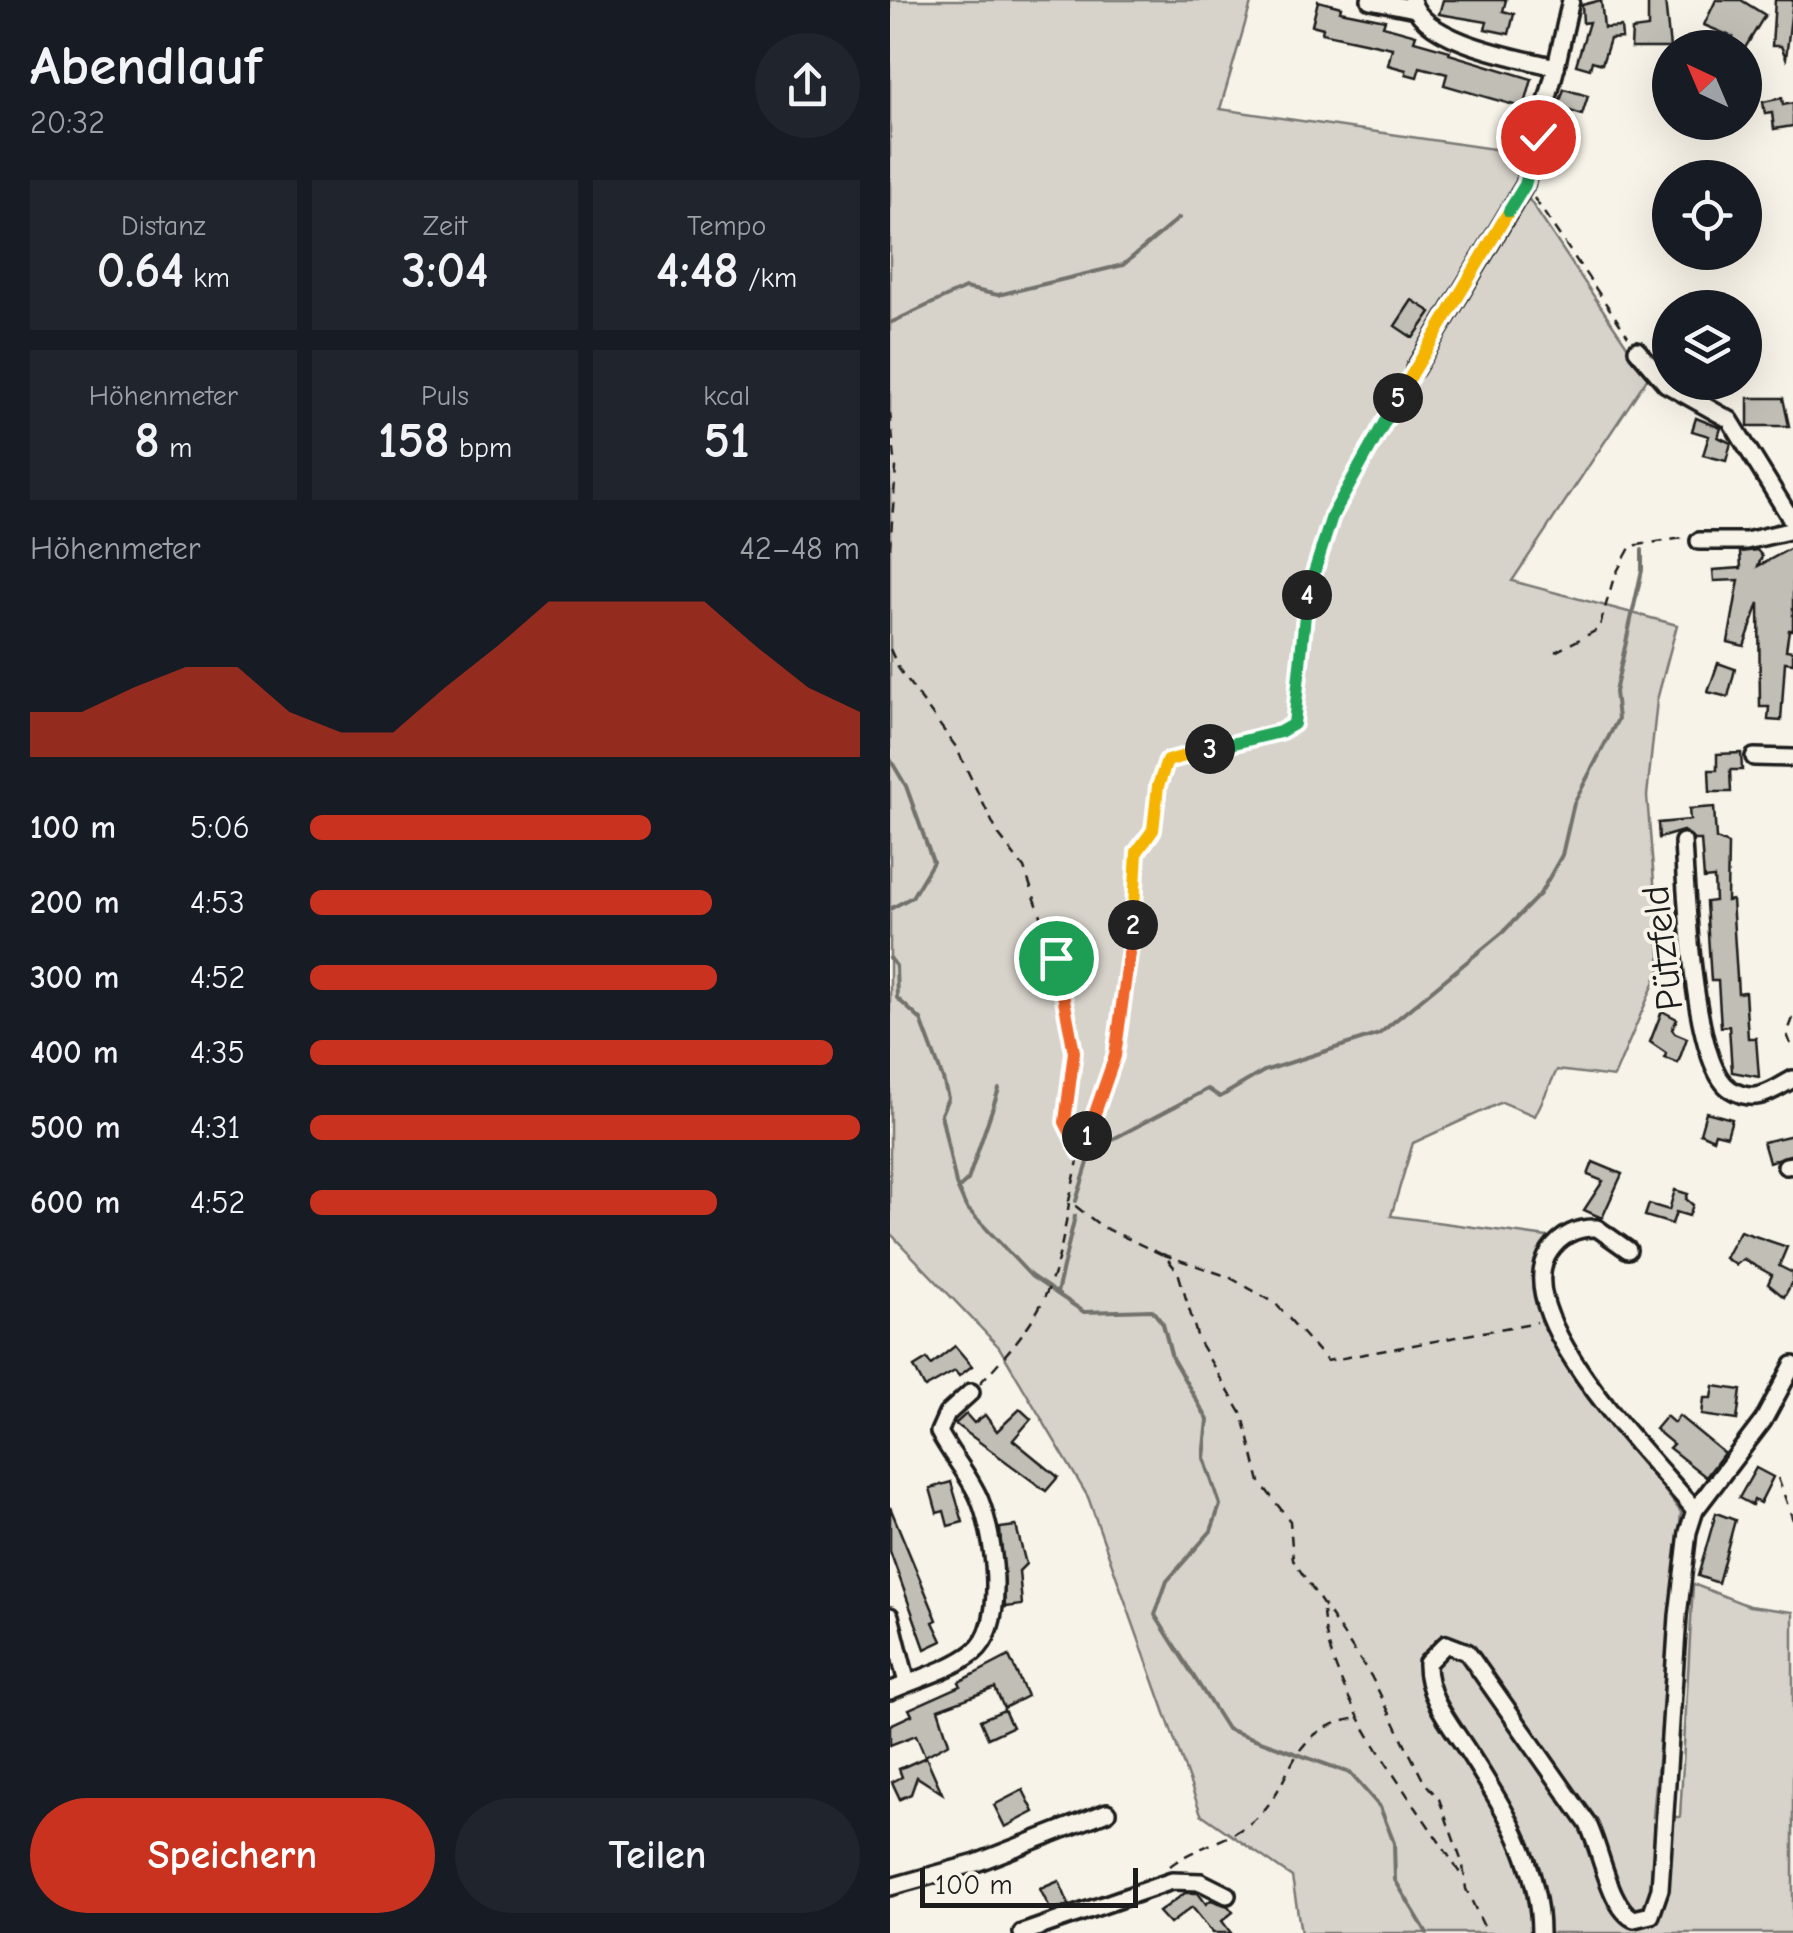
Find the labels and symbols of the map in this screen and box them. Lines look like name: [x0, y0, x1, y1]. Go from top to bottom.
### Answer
north arrow: [1652, 30, 1762, 140]
pin: [1496, 95, 1581, 180]
pin: 5: [1373, 373, 1423, 423]
pin: 4: [1282, 570, 1332, 620]
pin: 3: [1185, 724, 1235, 774]
street label: Pützfeld: [1634, 883, 1692, 1013]
pin: 2: [1108, 900, 1158, 950]
pin: [1014, 916, 1099, 1001]
pin: 1: [1062, 1111, 1112, 1161]
scale bar: [920, 1863, 1138, 1908]

